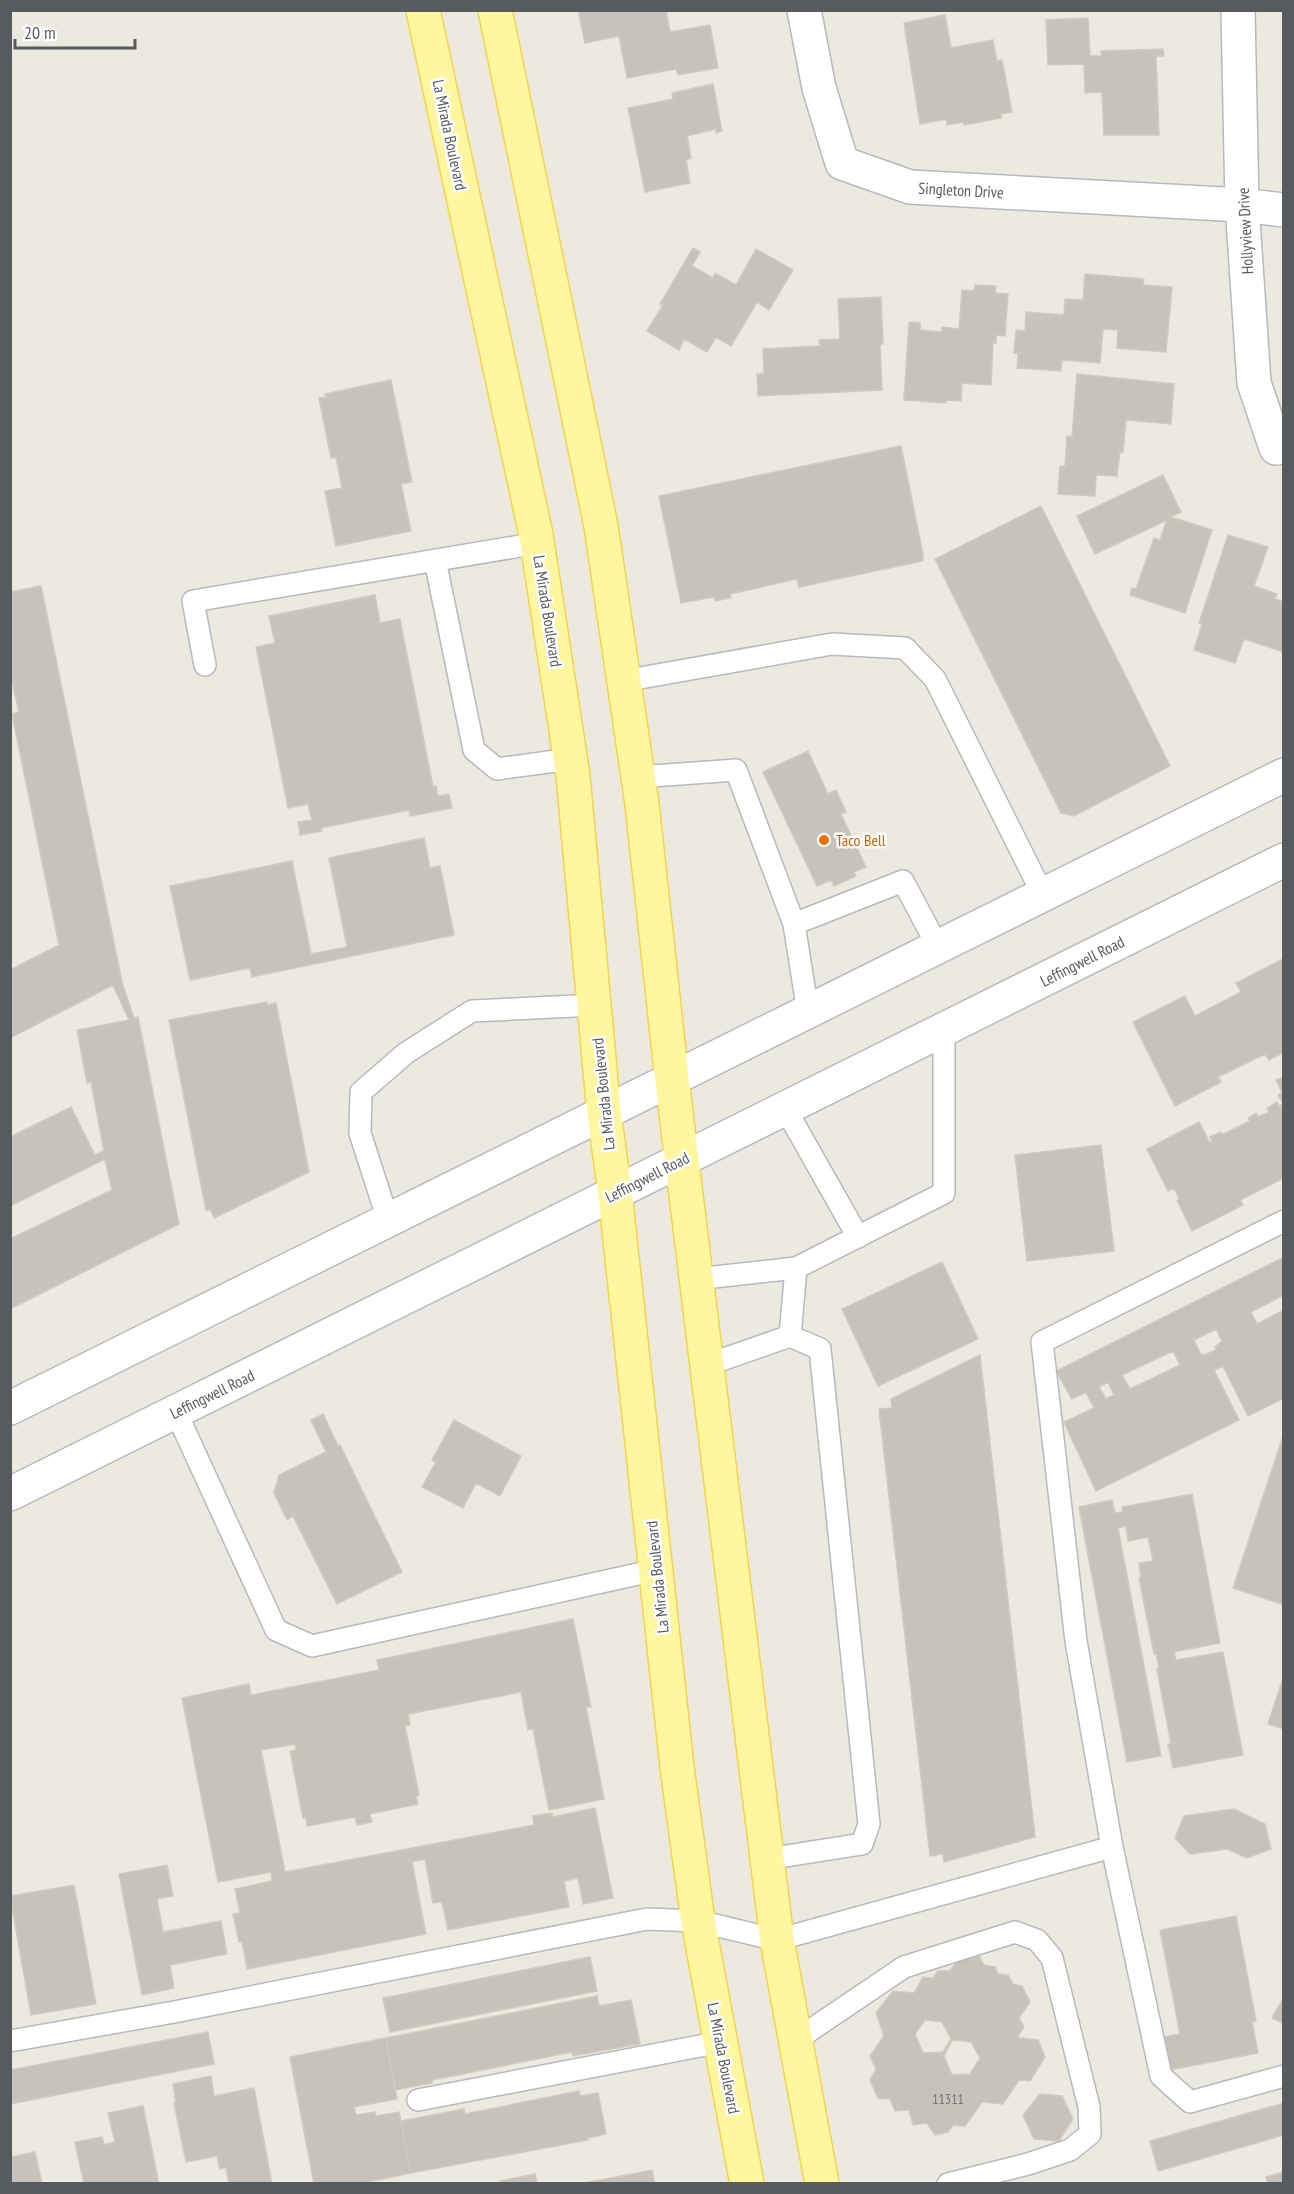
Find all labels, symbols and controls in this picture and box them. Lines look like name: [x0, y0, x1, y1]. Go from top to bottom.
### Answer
scale bar: [15, 12, 135, 50]
text: 20 m: [24, 21, 56, 44]
street label: La Mirada Boulevard: [428, 78, 472, 192]
street label: Singleton Drive: [918, 178, 1004, 202]
street label: Hollyview Drive: [1233, 187, 1257, 275]
street label: La Mirada Boulevard: [529, 554, 567, 668]
place label: Taco Bell: [836, 830, 886, 850]
marker: Taco Bell: [817, 833, 831, 847]
street label: Leffingwell Road: [1037, 931, 1127, 991]
street label: La Mirada Boulevard: [587, 1037, 619, 1151]
street label: Leffingwell Road: [602, 1147, 692, 1207]
street label: Leffingwell Road: [166, 1365, 258, 1423]
street label: La Mirada Boulevard: [641, 1520, 673, 1634]
street label: La Mirada Boulevard: [703, 2001, 745, 2115]
house number: 11311: [932, 2090, 964, 2108]

